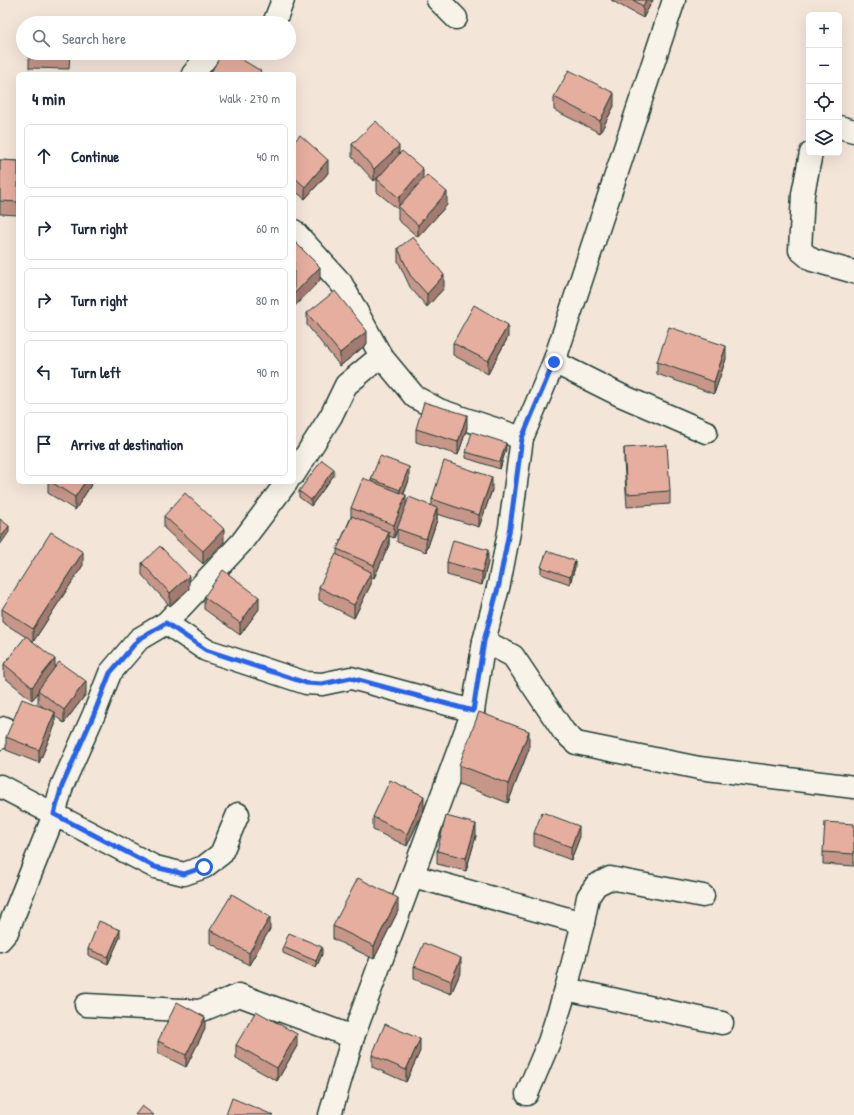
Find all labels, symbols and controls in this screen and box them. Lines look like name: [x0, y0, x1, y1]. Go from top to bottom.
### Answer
map controls: [806, 12, 842, 156]
button: +: [806, 12, 842, 48]
search box: [16, 16, 296, 60]
icon: search: [30, 27, 52, 49]
text: Search here: [62, 28, 126, 49]
button: −: [806, 48, 842, 84]
button: locate: [806, 84, 842, 120]
text: 4 min: [32, 87, 65, 110]
text: Walk · 270 m: [219, 89, 280, 107]
button: layers: [806, 120, 842, 156]
icon: ahead: [33, 145, 55, 167]
text: Continue: [71, 146, 119, 167]
text: 40 m: [256, 147, 279, 165]
icon: right: [33, 217, 55, 239]
text: Turn right: [71, 218, 127, 239]
text: 60 m: [256, 219, 279, 237]
icon: right: [33, 289, 55, 311]
text: Turn right: [71, 290, 127, 311]
text: 80 m: [256, 291, 279, 309]
route end: [545, 353, 563, 371]
icon: left: [33, 361, 55, 383]
text: Turn left: [71, 362, 121, 383]
text: 90 m: [257, 363, 279, 381]
icon: arrive: [33, 433, 55, 455]
text: Arrive at destination: [71, 434, 183, 455]
route start: [195, 858, 213, 876]

